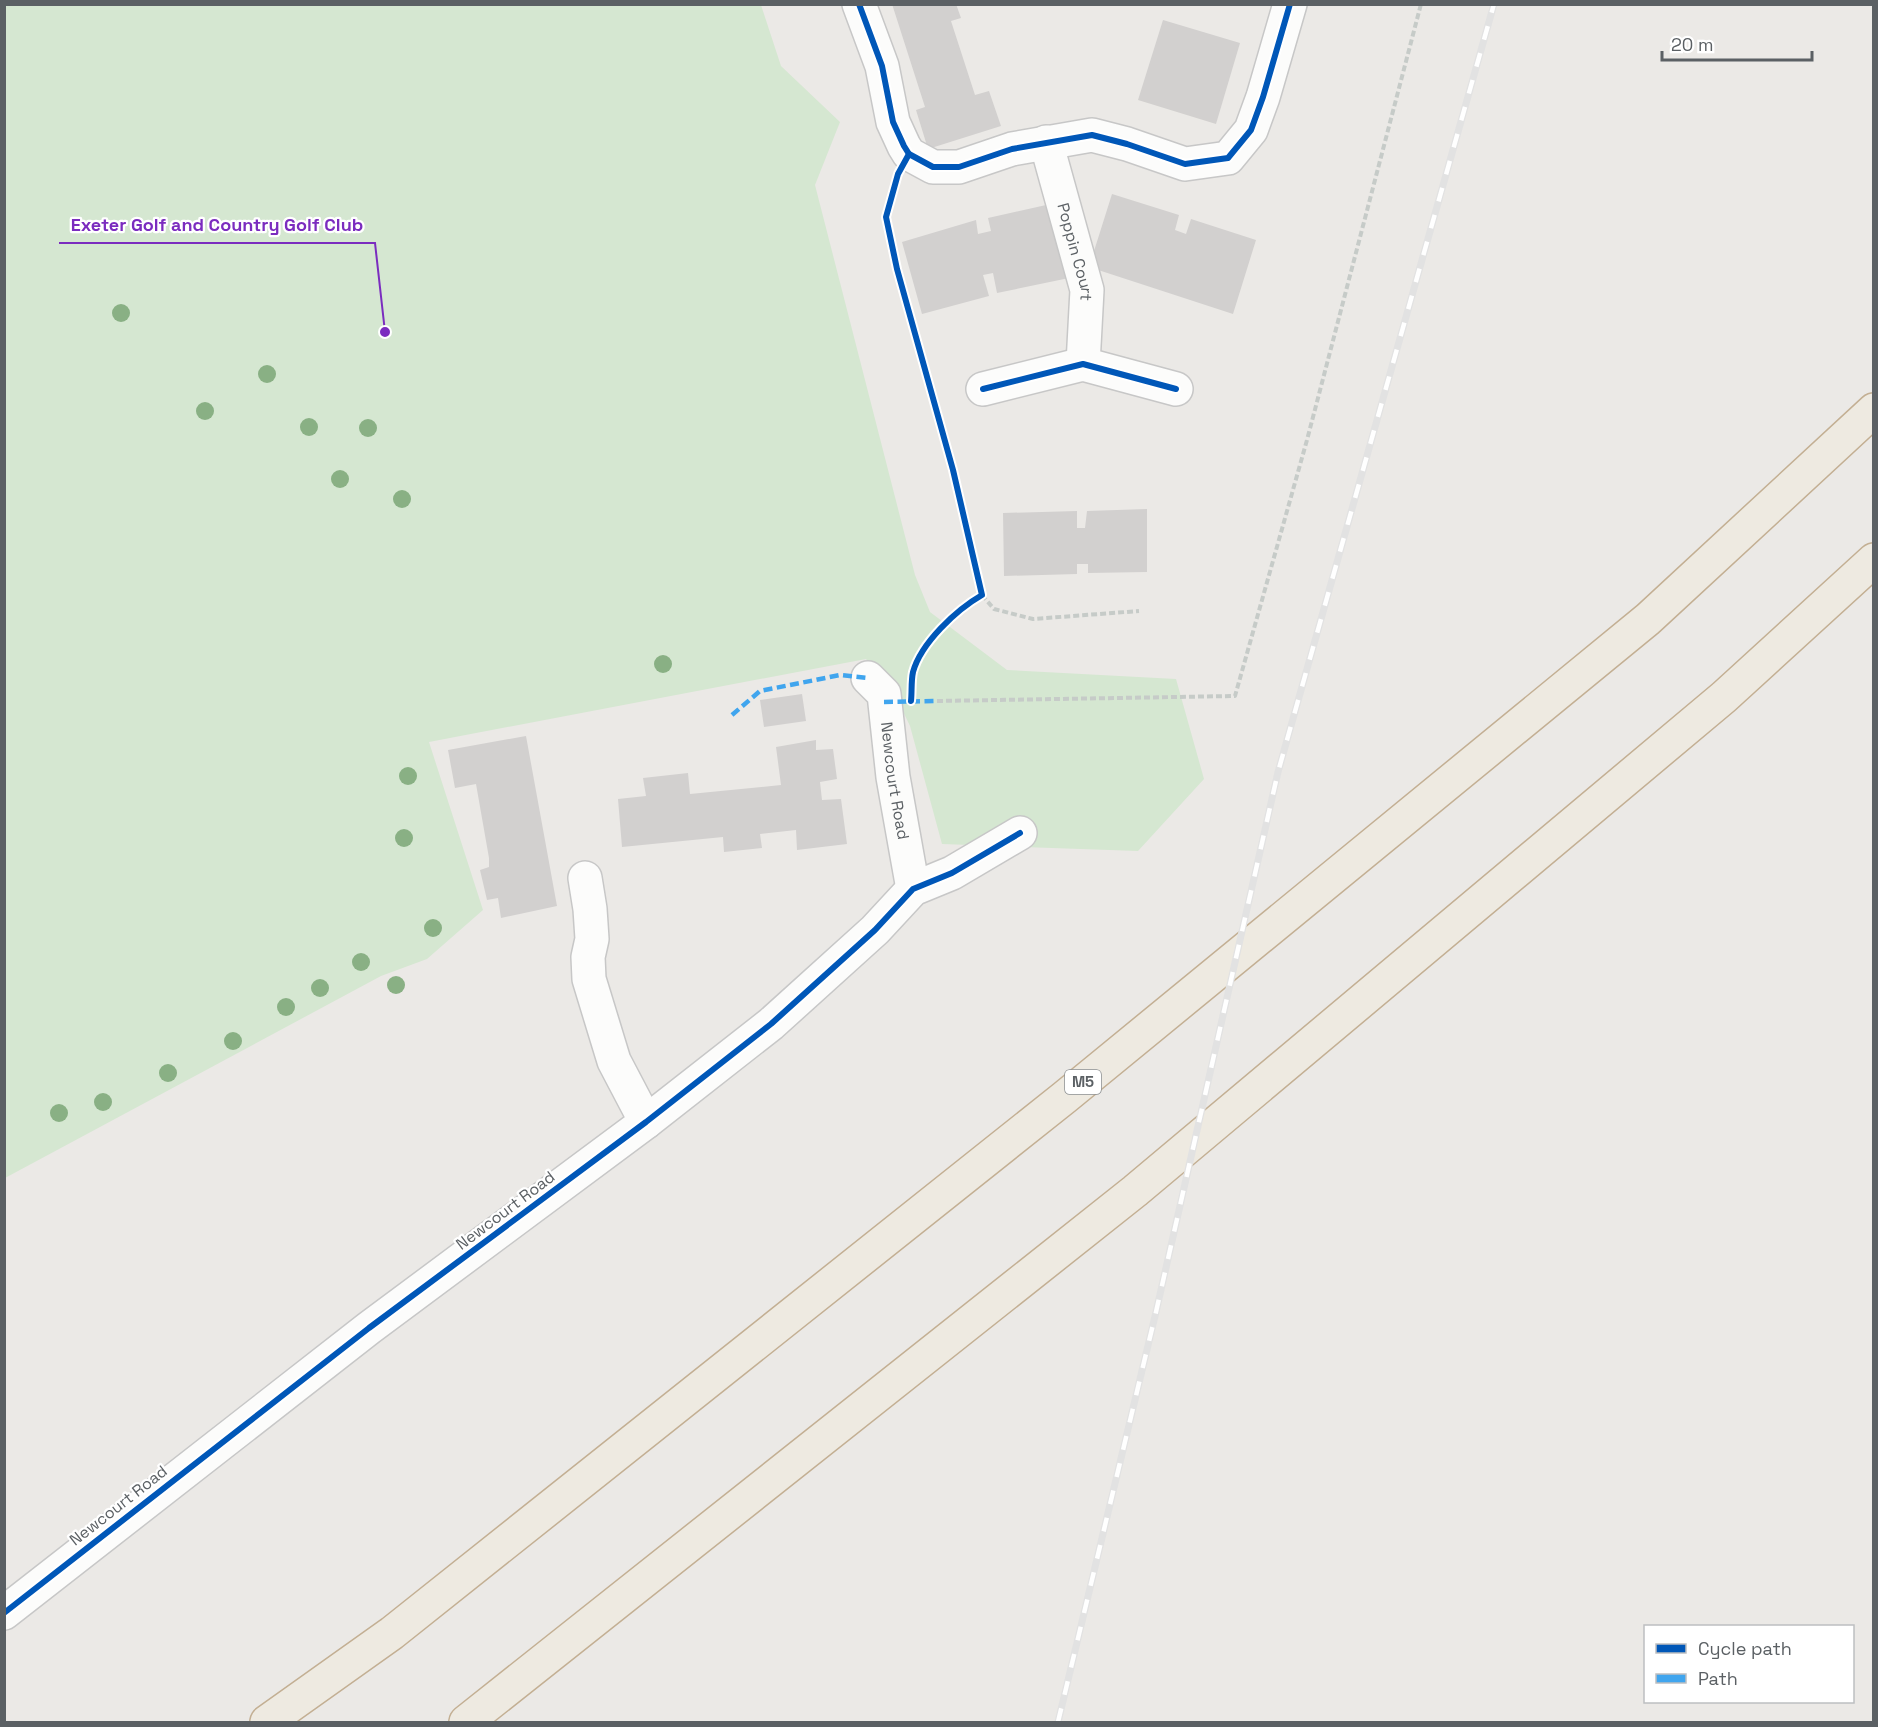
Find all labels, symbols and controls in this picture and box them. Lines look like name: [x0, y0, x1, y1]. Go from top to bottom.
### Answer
scale bar: [1662, 24, 1812, 62]
text: 20 m: [1671, 33, 1714, 56]
street label: Poppin Court: [1052, 200, 1097, 302]
callout: Exeter Golf and Country Golf Club: [59, 207, 375, 243]
text: Exeter Golf and Country Golf Club: [71, 213, 363, 236]
street label: Newcourt Road: [876, 721, 914, 841]
road number: M5: [1065, 1070, 1101, 1094]
street label: Newcourt Road: [452, 1166, 559, 1254]
street label: Newcourt Road: [65, 1461, 172, 1550]
legend: [1644, 1625, 1854, 1703]
text: Cycle path: [1698, 1637, 1792, 1660]
text: Path: [1698, 1667, 1738, 1690]

